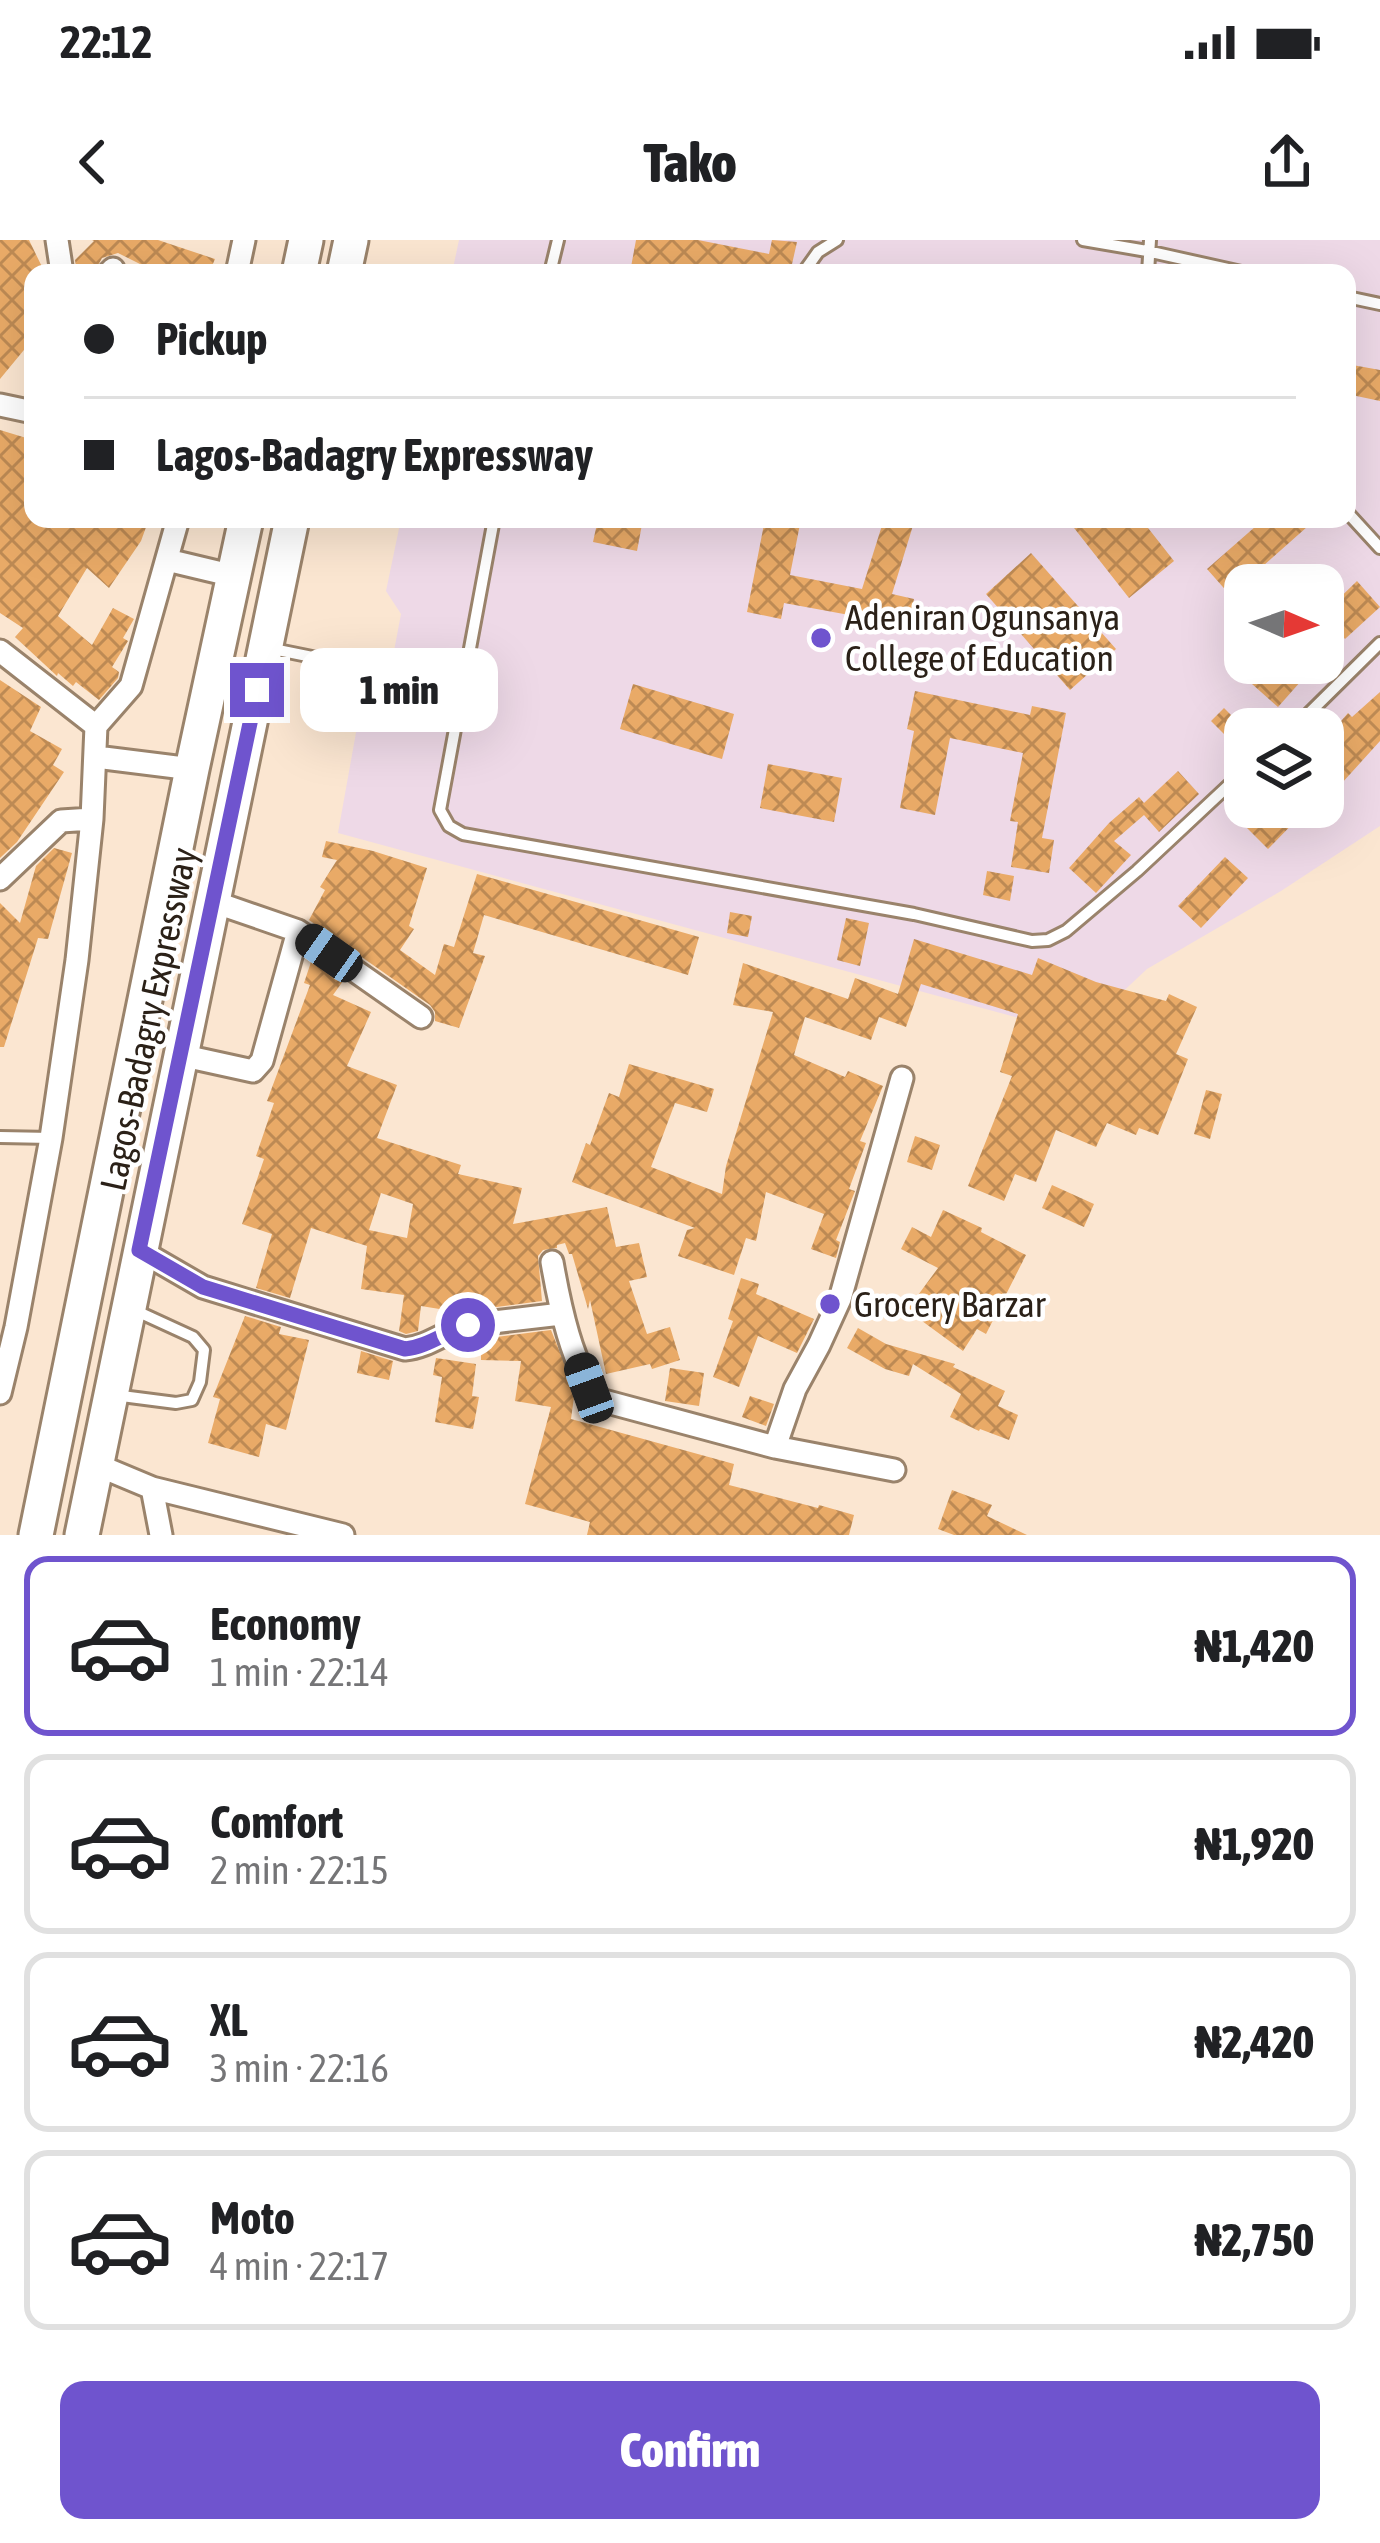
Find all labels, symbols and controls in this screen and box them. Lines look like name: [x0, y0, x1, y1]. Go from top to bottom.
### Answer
text: 22:12: [60, 16, 153, 68]
icon: back: [60, 129, 126, 195]
icon: share: [1254, 129, 1320, 195]
text: Tako: [643, 132, 737, 193]
text: Pickup: [156, 313, 267, 365]
text: Lagos-Badagry Expressway: [156, 429, 593, 481]
north arrow: [1224, 564, 1344, 684]
map controls: [1224, 564, 1344, 828]
place label: Adeniran Ogunsanya College of Education: [845, 596, 1120, 679]
marker: Adeniran Ogunsanya College of Education: [808, 625, 834, 651]
callout: 1 min: [299, 648, 497, 732]
route end: [230, 663, 284, 717]
text: 1 min: [359, 668, 439, 712]
button: layers: [1224, 708, 1344, 828]
street label: Lagos-Badagry Expressway: [91, 844, 205, 1194]
car: [289, 918, 369, 988]
place label: Grocery Barzar: [854, 1283, 1047, 1325]
marker: Grocery Barzar: [817, 1291, 843, 1317]
route start: [441, 1298, 495, 1352]
car: [560, 1348, 618, 1428]
icon: car: [66, 1592, 174, 1700]
text: Economy: [210, 1598, 361, 1650]
text: ₦1,420: [1195, 1620, 1314, 1672]
text: 1 min · 22:14: [210, 1650, 389, 1694]
icon: car: [66, 1790, 174, 1898]
text: Comfort: [210, 1796, 343, 1848]
text: ₦1,920: [1195, 1818, 1314, 1870]
text: 2 min · 22:15: [210, 1848, 389, 1892]
icon: car: [66, 1988, 174, 2096]
text: XL: [210, 1994, 248, 2046]
text: ₦2,420: [1195, 2016, 1314, 2068]
text: 3 min · 22:16: [210, 2046, 389, 2090]
icon: car: [66, 2186, 174, 2294]
text: Moto: [210, 2192, 295, 2244]
text: ₦2,750: [1195, 2214, 1314, 2266]
text: 4 min · 22:17: [210, 2244, 389, 2288]
button: Confirm: [60, 2381, 1320, 2519]

